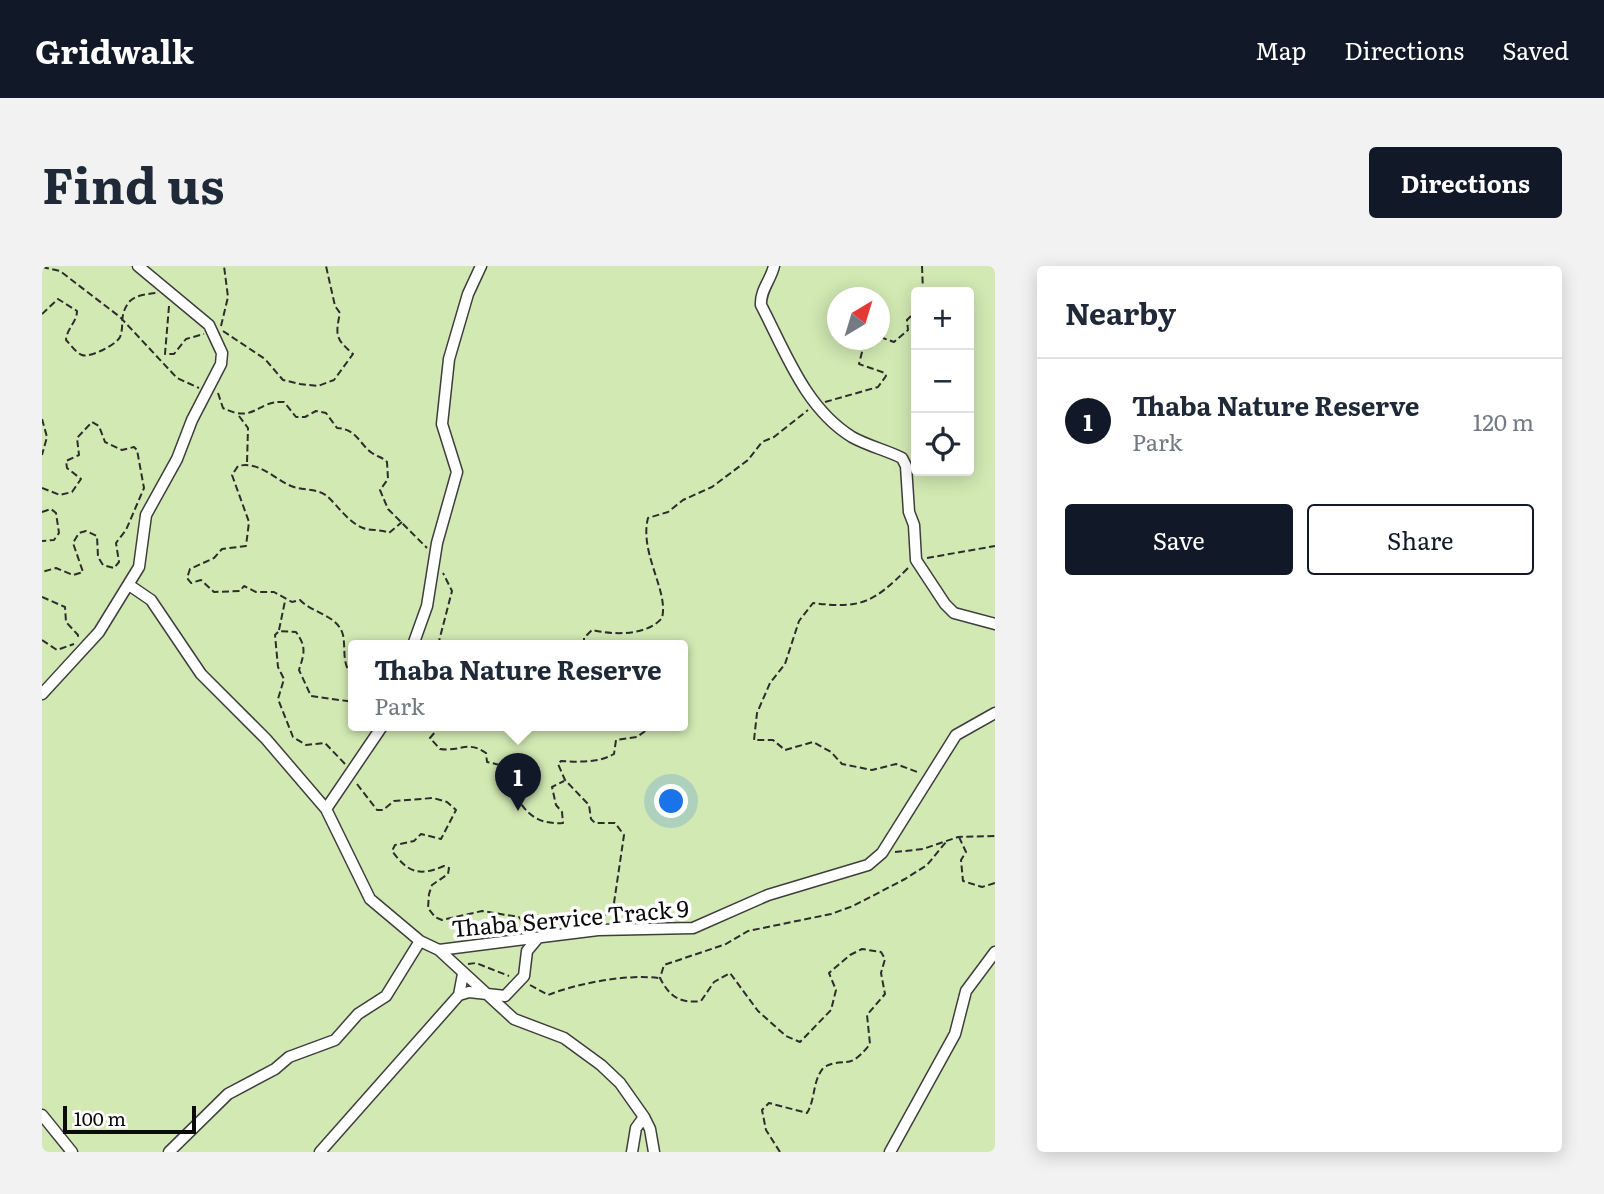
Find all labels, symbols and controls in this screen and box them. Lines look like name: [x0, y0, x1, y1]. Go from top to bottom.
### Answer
text: Gridwalk: [35, 25, 194, 74]
text: Map: [1255, 32, 1306, 67]
text: Directions: [1344, 32, 1464, 67]
text: Saved: [1502, 32, 1569, 67]
text: Find us: [42, 146, 225, 219]
button: Directions: [1369, 147, 1562, 218]
north arrow: [827, 287, 890, 350]
map controls: [911, 287, 974, 476]
button: +: [911, 287, 974, 350]
text: Nearby: [1065, 290, 1176, 334]
button: −: [911, 350, 974, 413]
text: Thaba Nature Reserve: [1132, 385, 1419, 424]
text: 1: [1083, 404, 1093, 438]
text: 120 m: [1473, 404, 1534, 438]
button: locate: [911, 413, 974, 476]
text: Park: [1132, 424, 1182, 458]
button: Save: [1065, 504, 1293, 575]
button: Share: [1307, 504, 1534, 575]
popup: [348, 640, 688, 731]
text: Thaba Nature Reserve: [374, 649, 662, 688]
text: Park: [374, 688, 425, 722]
pin: 1: [495, 753, 541, 811]
your location: [654, 784, 688, 818]
street label: Thaba Service Track 9: [450, 890, 690, 944]
scale bar: [63, 1103, 196, 1135]
text: 100 m: [74, 1104, 126, 1132]

